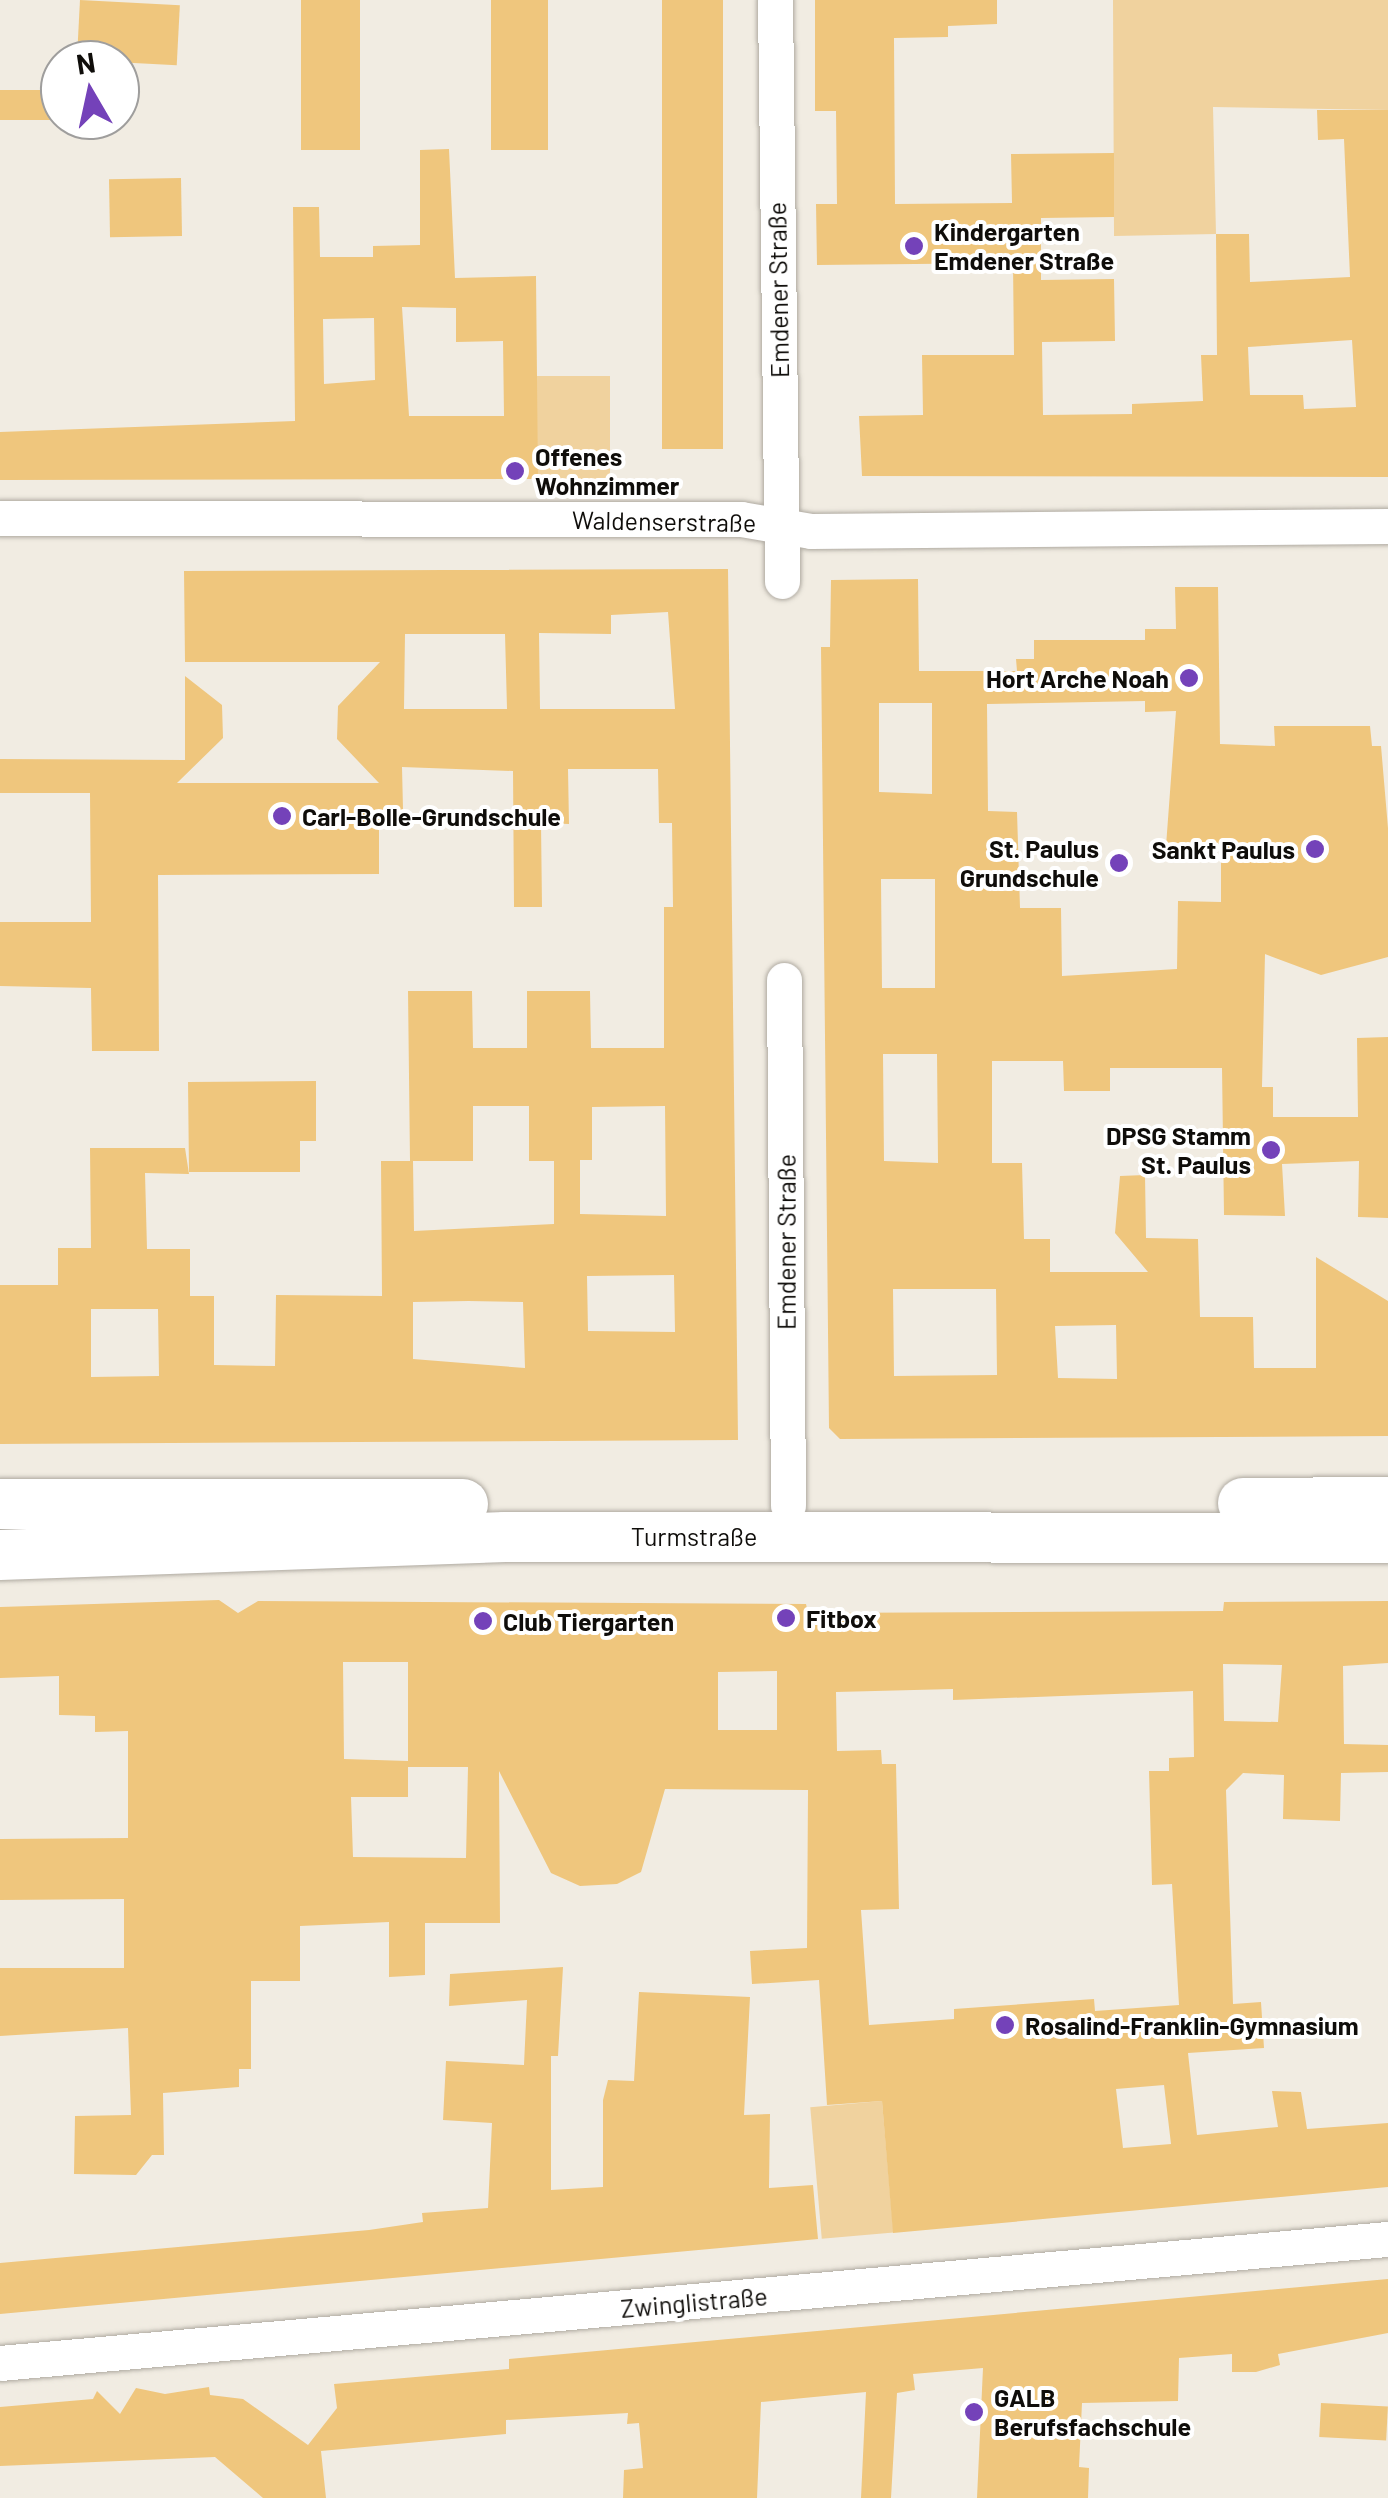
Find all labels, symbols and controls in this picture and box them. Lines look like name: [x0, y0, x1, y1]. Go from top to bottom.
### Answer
north arrow: [40, 40, 140, 140]
text: N: [74, 44, 97, 81]
street label: Emdener Straße: [761, 202, 795, 378]
place label: Kindergarten Emdener Straße: [934, 217, 1114, 276]
marker: Kindergarten Emdener Straße: [903, 235, 925, 257]
place label: Offenes Wohnzimmer: [535, 442, 679, 501]
marker: Offenes Wohnzimmer: [504, 460, 526, 482]
street label: Waldenserstraße: [572, 504, 756, 538]
place label: Hort Arche Noah: [986, 663, 1169, 693]
marker: Hort Arche Noah: [1178, 667, 1200, 689]
place label: Carl-Bolle-Grundschule: [302, 801, 561, 831]
marker: Carl-Bolle-Grundschule: [271, 805, 293, 827]
place label: St. Paulus Grundschule: [960, 834, 1099, 893]
place label: Sankt Paulus: [1152, 834, 1295, 864]
marker: Sankt Paulus: [1304, 838, 1326, 860]
marker: St. Paulus Grundschule: [1108, 852, 1130, 874]
place label: DPSG Stamm St. Paulus: [1106, 1121, 1251, 1180]
marker: DPSG Stamm St. Paulus: [1260, 1139, 1282, 1161]
street label: Emdener Straße: [771, 1154, 801, 1330]
street label: Turmstraße: [631, 1521, 757, 1551]
place label: Fitbox: [806, 1603, 877, 1633]
place label: Club Tiergarten: [503, 1606, 674, 1636]
marker: Fitbox: [775, 1607, 797, 1629]
marker: Club Tiergarten: [472, 1610, 494, 1632]
place label: Rosalind-Franklin-Gymnasium: [1025, 2010, 1359, 2040]
marker: Rosalind-Franklin-Gymnasium: [994, 2014, 1016, 2036]
street label: Zwinglistraße: [619, 2281, 769, 2323]
place label: GALB Berufsfachschule: [994, 2383, 1191, 2442]
marker: GALB Berufsfachschule: [963, 2401, 985, 2423]

